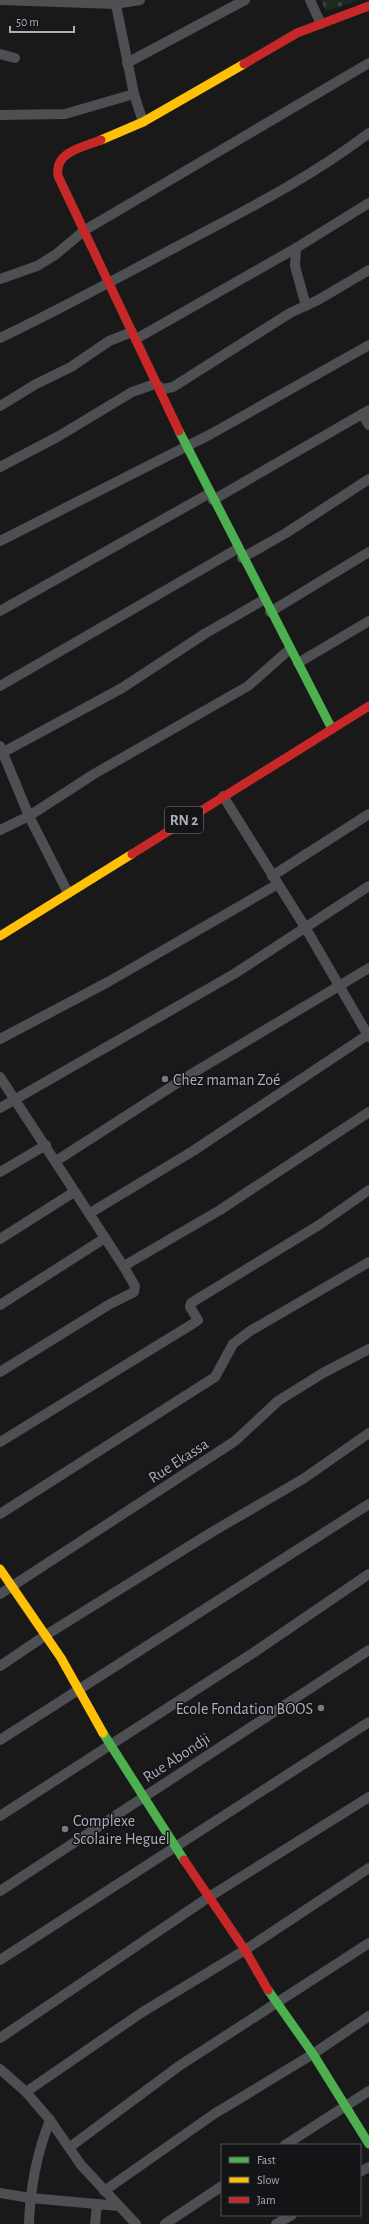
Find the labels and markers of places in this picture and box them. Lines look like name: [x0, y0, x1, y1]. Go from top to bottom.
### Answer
place label: Chez maman Zoé: [173, 1072, 280, 1088]
marker: Chez maman Zoé: [160, 1074, 170, 1084]
place label: Ecole Fondation BOOS: [176, 1701, 313, 1717]
marker: Ecole Fondation BOOS: [316, 1703, 326, 1713]
place label: Complexe Scolaire Heguel: [73, 1813, 170, 1847]
marker: Complexe Scolaire Heguel: [60, 1824, 70, 1834]

